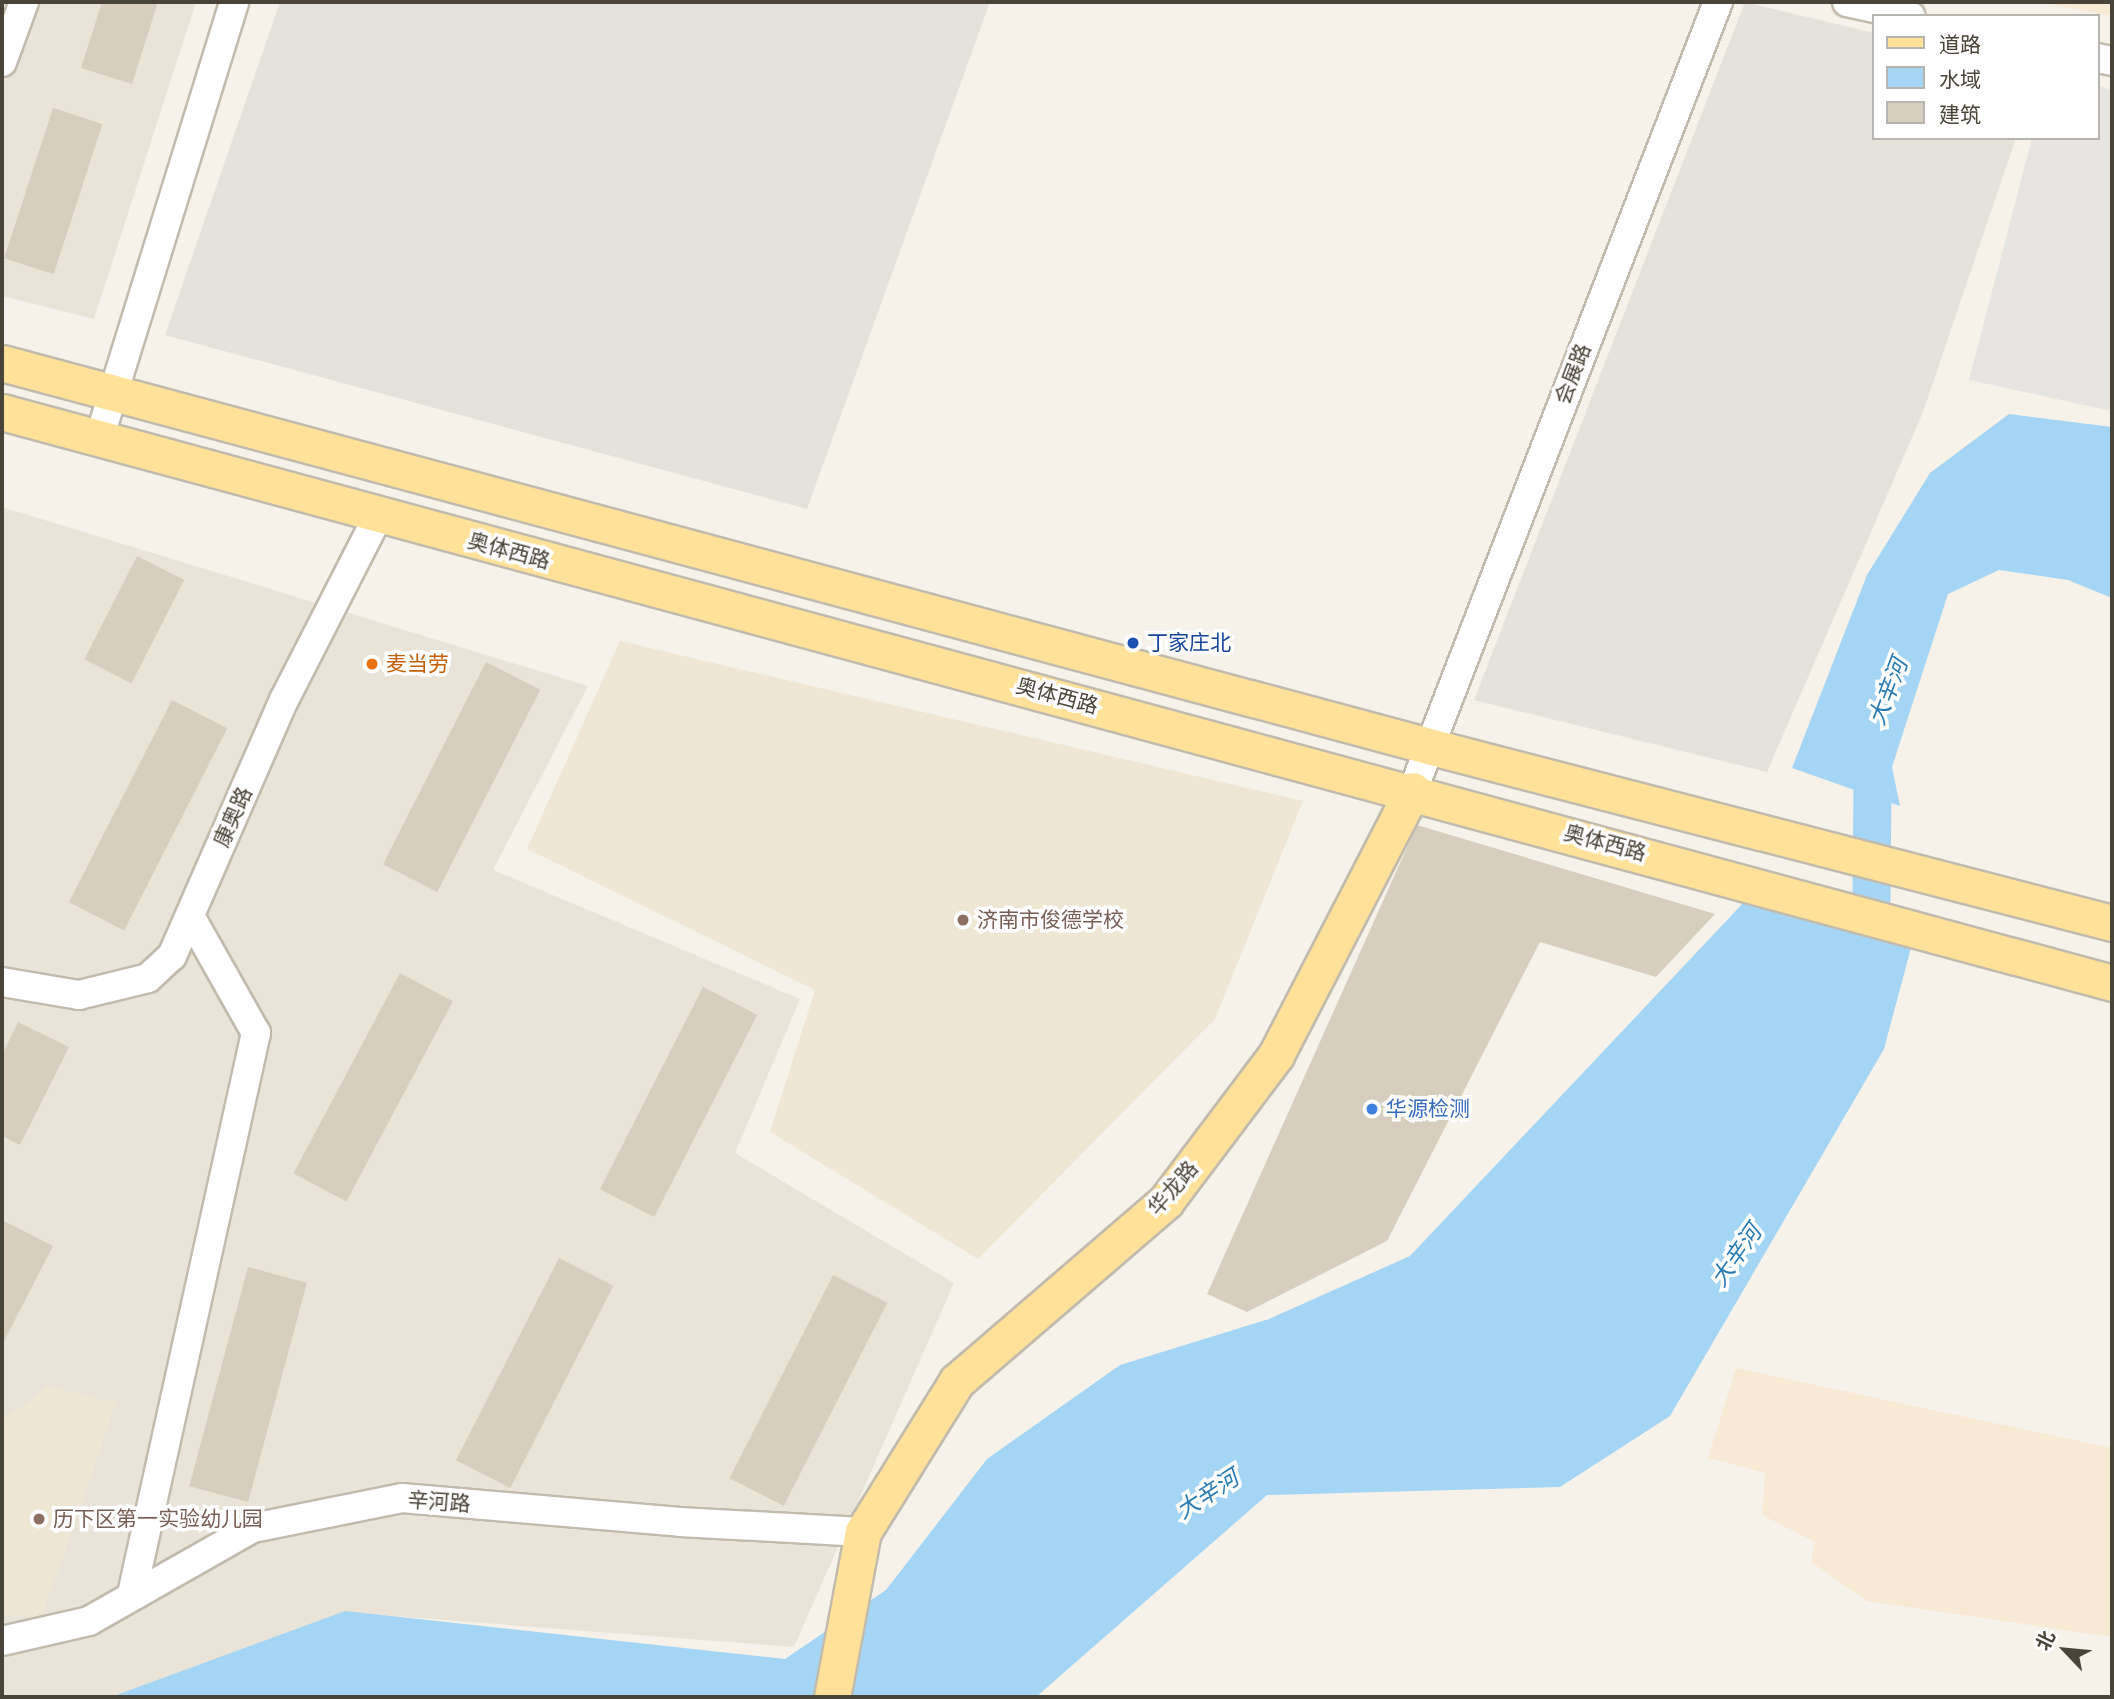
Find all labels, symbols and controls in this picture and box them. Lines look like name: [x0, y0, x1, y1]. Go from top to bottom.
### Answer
legend: [1872, 14, 2100, 140]
text: 道路: [1939, 33, 1981, 57]
text: 水域: [1939, 68, 1981, 92]
text: 建筑: [1939, 103, 1981, 127]
street label: 会展路: [1550, 340, 1596, 408]
street label: 奥体西路: [465, 528, 553, 574]
place label: 丁家庄北: [1147, 630, 1231, 656]
marker: 丁家庄北: [1125, 635, 1141, 651]
place label: 麦当劳: [386, 651, 449, 677]
water label: 大辛河: [1864, 655, 1914, 729]
marker: 麦当劳: [364, 656, 380, 672]
street label: 奥体西路: [1013, 673, 1101, 719]
street label: 康奥路: [209, 783, 257, 851]
street label: 奥体西路: [1561, 820, 1649, 866]
place label: 济南市俊德学校: [977, 907, 1124, 933]
marker: 济南市俊德学校: [955, 912, 971, 928]
place label: 华源检测: [1386, 1096, 1470, 1122]
marker: 华源检测: [1364, 1101, 1380, 1117]
street label: 华龙路: [1143, 1156, 1203, 1220]
water label: 大辛河: [1706, 1220, 1768, 1292]
water label: 大辛河: [1172, 1465, 1244, 1525]
street label: 辛河路: [407, 1487, 471, 1517]
place label: 历下区第一实验幼儿园: [53, 1506, 263, 1532]
marker: 历下区第一实验幼儿园: [31, 1511, 47, 1527]
north arrow: [2030, 1615, 2100, 1685]
text: 北: [2032, 1627, 2060, 1654]

